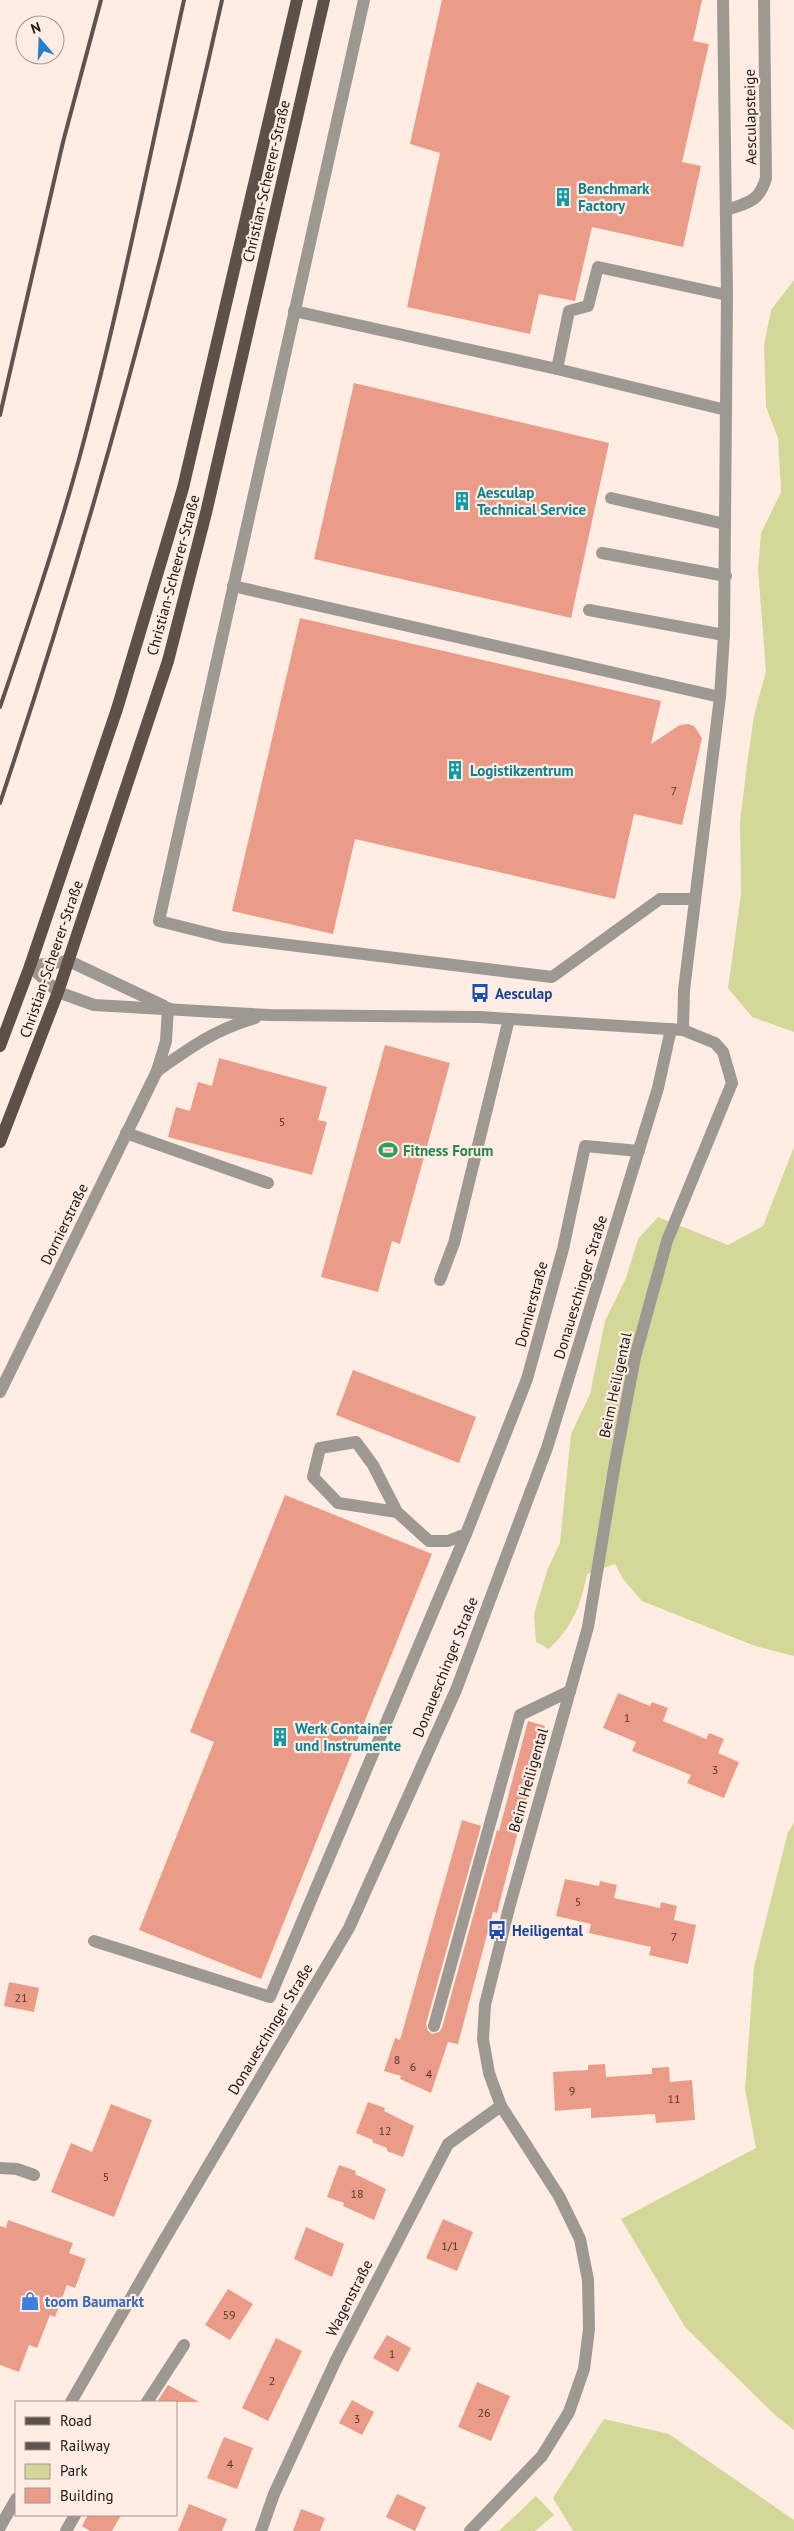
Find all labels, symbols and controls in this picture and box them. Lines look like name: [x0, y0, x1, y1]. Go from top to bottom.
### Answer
north arrow: [15, 15, 65, 65]
text: N: [28, 18, 43, 38]
street label: Aesculapsteige: [740, 69, 760, 165]
street label: Christian-Scheerer-Straße: [238, 98, 294, 264]
place label: Benchmark Factory: [578, 179, 650, 215]
building icon: Benchmark Factory: [552, 186, 574, 208]
place label: Aesculap Technical Service: [477, 483, 586, 519]
building icon: Aesculap Technical Service: [451, 490, 473, 512]
street label: Christian-Scheerer-Straße: [142, 493, 204, 657]
building icon: Logistikzentrum: [444, 759, 466, 781]
place label: Logistikzentrum: [470, 761, 573, 780]
house number: 7: [671, 783, 677, 798]
street label: Christian-Scheerer-Straße: [15, 878, 87, 1040]
bus stop icon: Aesculap: [469, 982, 491, 1004]
place label: Aesculap: [495, 984, 552, 1003]
house number: 5: [279, 1114, 285, 1129]
sports icon: Fitness Forum: [377, 1139, 399, 1161]
place label: Fitness Forum: [403, 1141, 493, 1160]
street label: Dornierstraße: [36, 1180, 92, 1268]
street label: Donaueschinger Straße: [549, 1213, 611, 1361]
street label: Dornierstraße: [510, 1259, 552, 1349]
street label: Beim Heiligental: [595, 1330, 636, 1440]
street label: Donaueschinger Straße: [408, 1594, 482, 1740]
house number: 1: [624, 1710, 630, 1725]
place label: Werk Container und Instrumente: [295, 1719, 402, 1755]
street label: Beim Heiligental: [504, 1725, 552, 1834]
building icon: Werk Container und Instrumente: [269, 1726, 291, 1748]
house number: 3: [712, 1762, 718, 1777]
house number: 5: [575, 1894, 581, 1909]
bus stop icon: Heiligental: [486, 1919, 508, 1941]
place label: Heiligental: [512, 1921, 583, 1940]
house number: 7: [671, 1929, 677, 1944]
street label: Donaueschinger Straße: [223, 1960, 317, 2098]
house number: 21: [14, 1990, 28, 2005]
house number: 8: [394, 2052, 400, 2067]
house number: 6: [410, 2059, 416, 2074]
house number: 4: [426, 2066, 433, 2081]
house number: 9: [569, 2083, 575, 2098]
house number: 11: [667, 2091, 681, 2106]
house number: 12: [378, 2123, 392, 2138]
house number: 5: [103, 2169, 109, 2184]
house number: 18: [350, 2186, 364, 2201]
house number: 1/1: [441, 2238, 459, 2253]
street label: Wagenstraße: [322, 2256, 376, 2340]
shop icon: toom Baumarkt: [19, 2290, 41, 2312]
place label: toom Baumarkt: [45, 2292, 145, 2311]
house number: 59: [222, 2307, 236, 2322]
house number: 1: [389, 2346, 395, 2361]
house number: 2: [269, 2373, 275, 2388]
legend: [15, 2401, 178, 2516]
house number: 26: [477, 2405, 491, 2420]
text: Road: [60, 2411, 92, 2430]
house number: 3: [354, 2411, 360, 2426]
text: Railway: [60, 2436, 110, 2455]
house number: 4: [227, 2456, 234, 2471]
text: Park: [60, 2461, 88, 2480]
text: Building: [60, 2486, 114, 2505]

